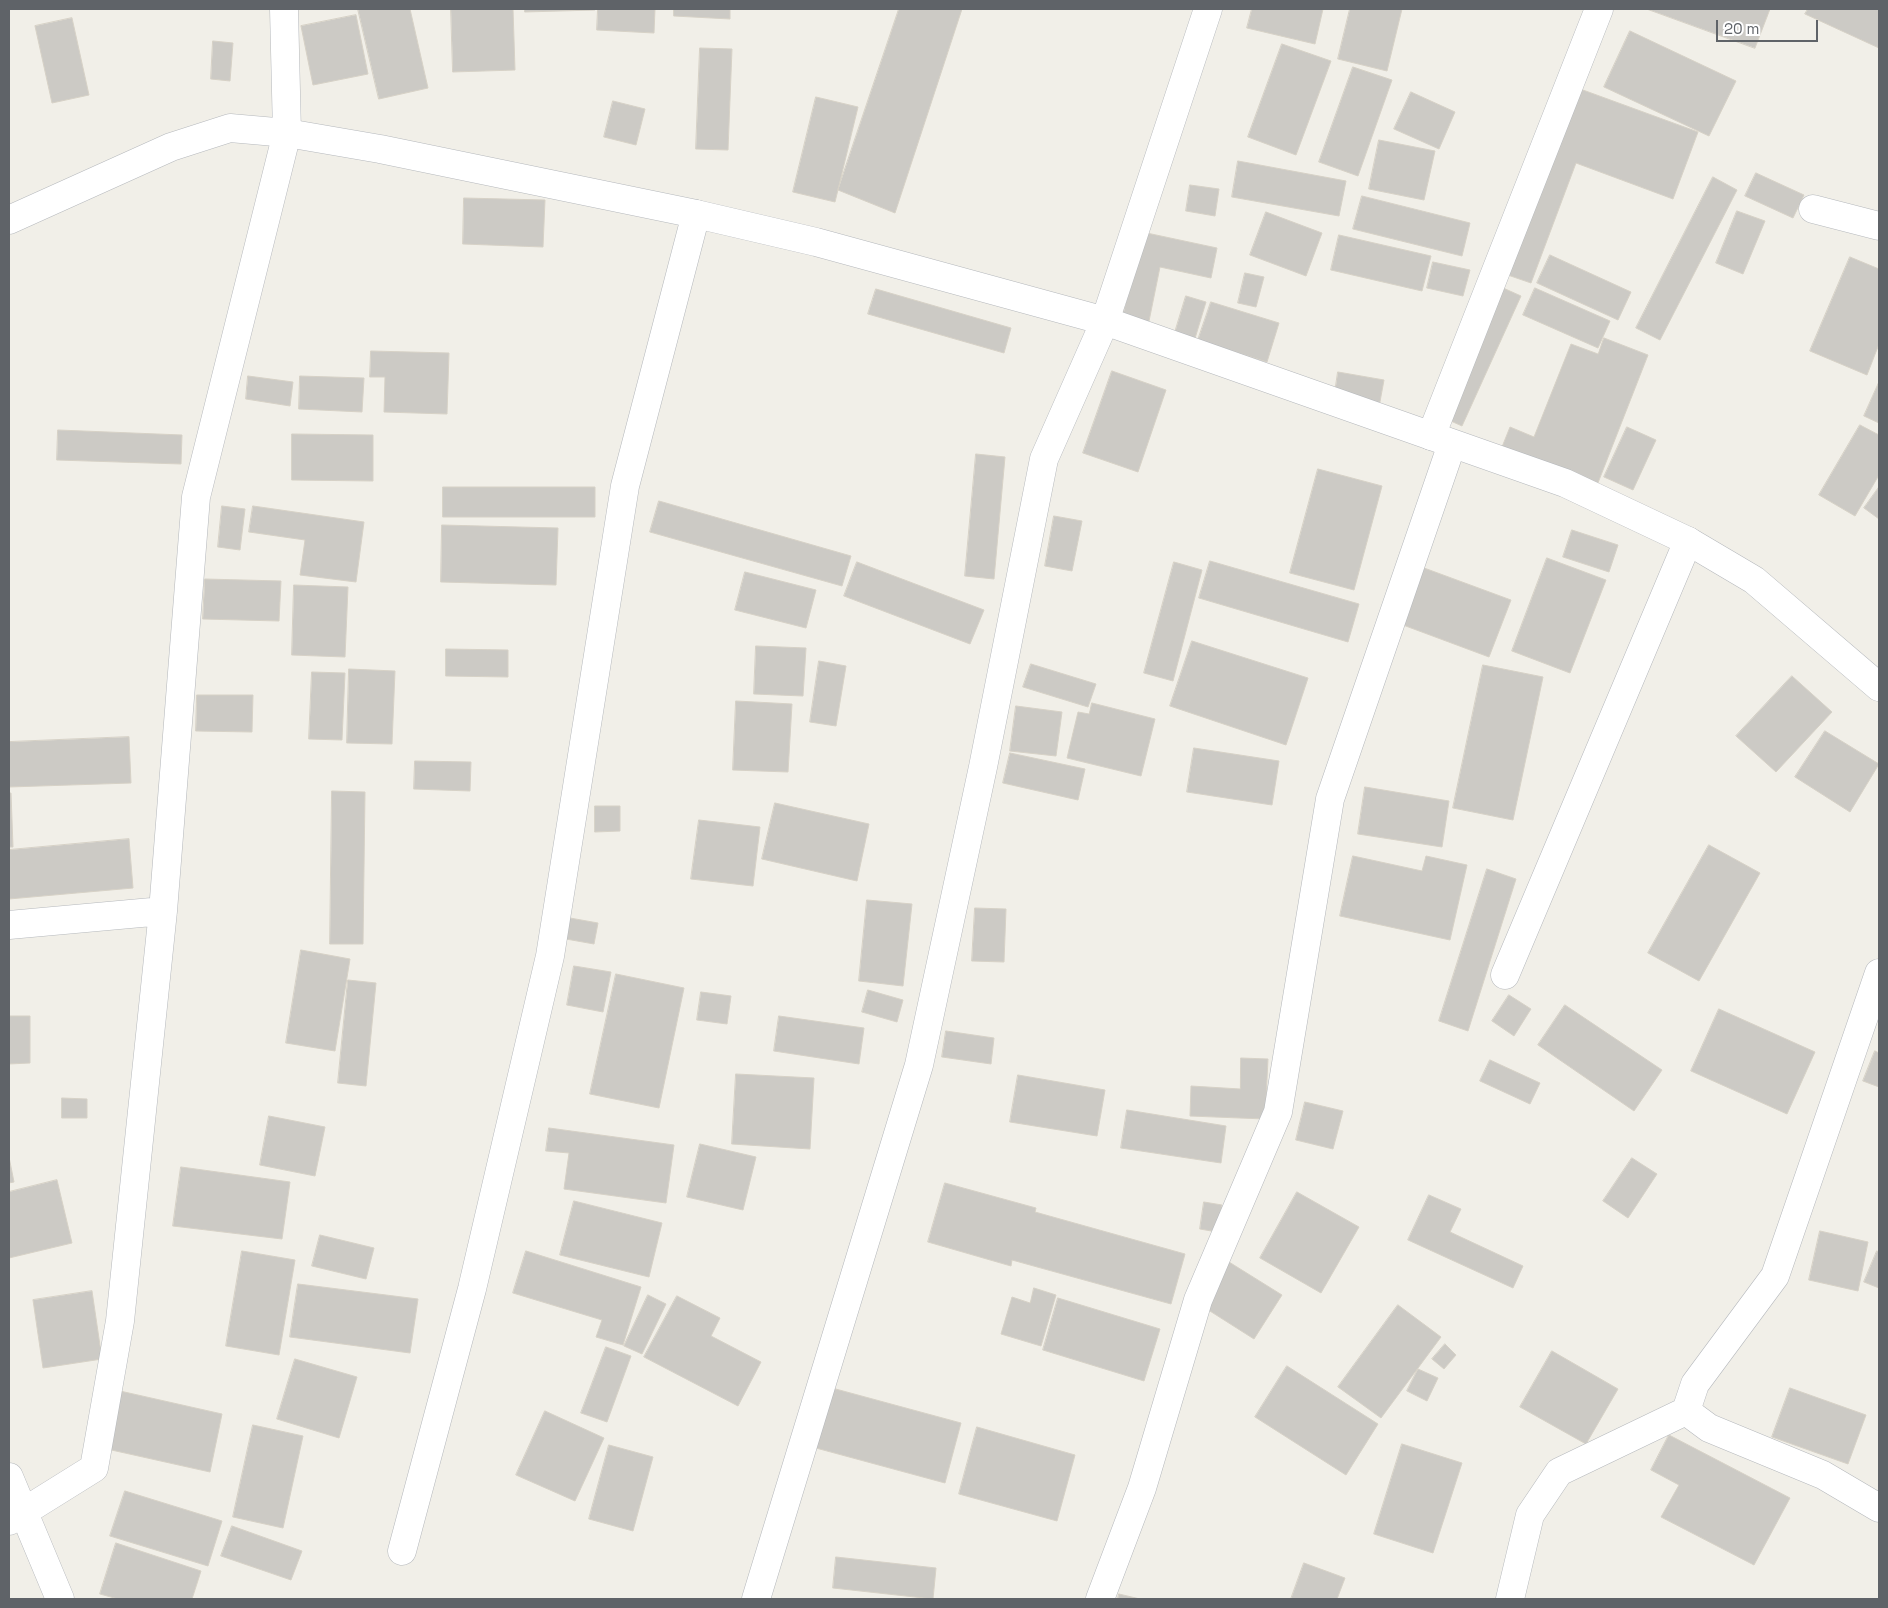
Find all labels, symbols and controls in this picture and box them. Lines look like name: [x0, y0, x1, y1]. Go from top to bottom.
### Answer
scale bar: [1718, 10, 1820, 42]
text: 20 m: [1724, 19, 1759, 38]

